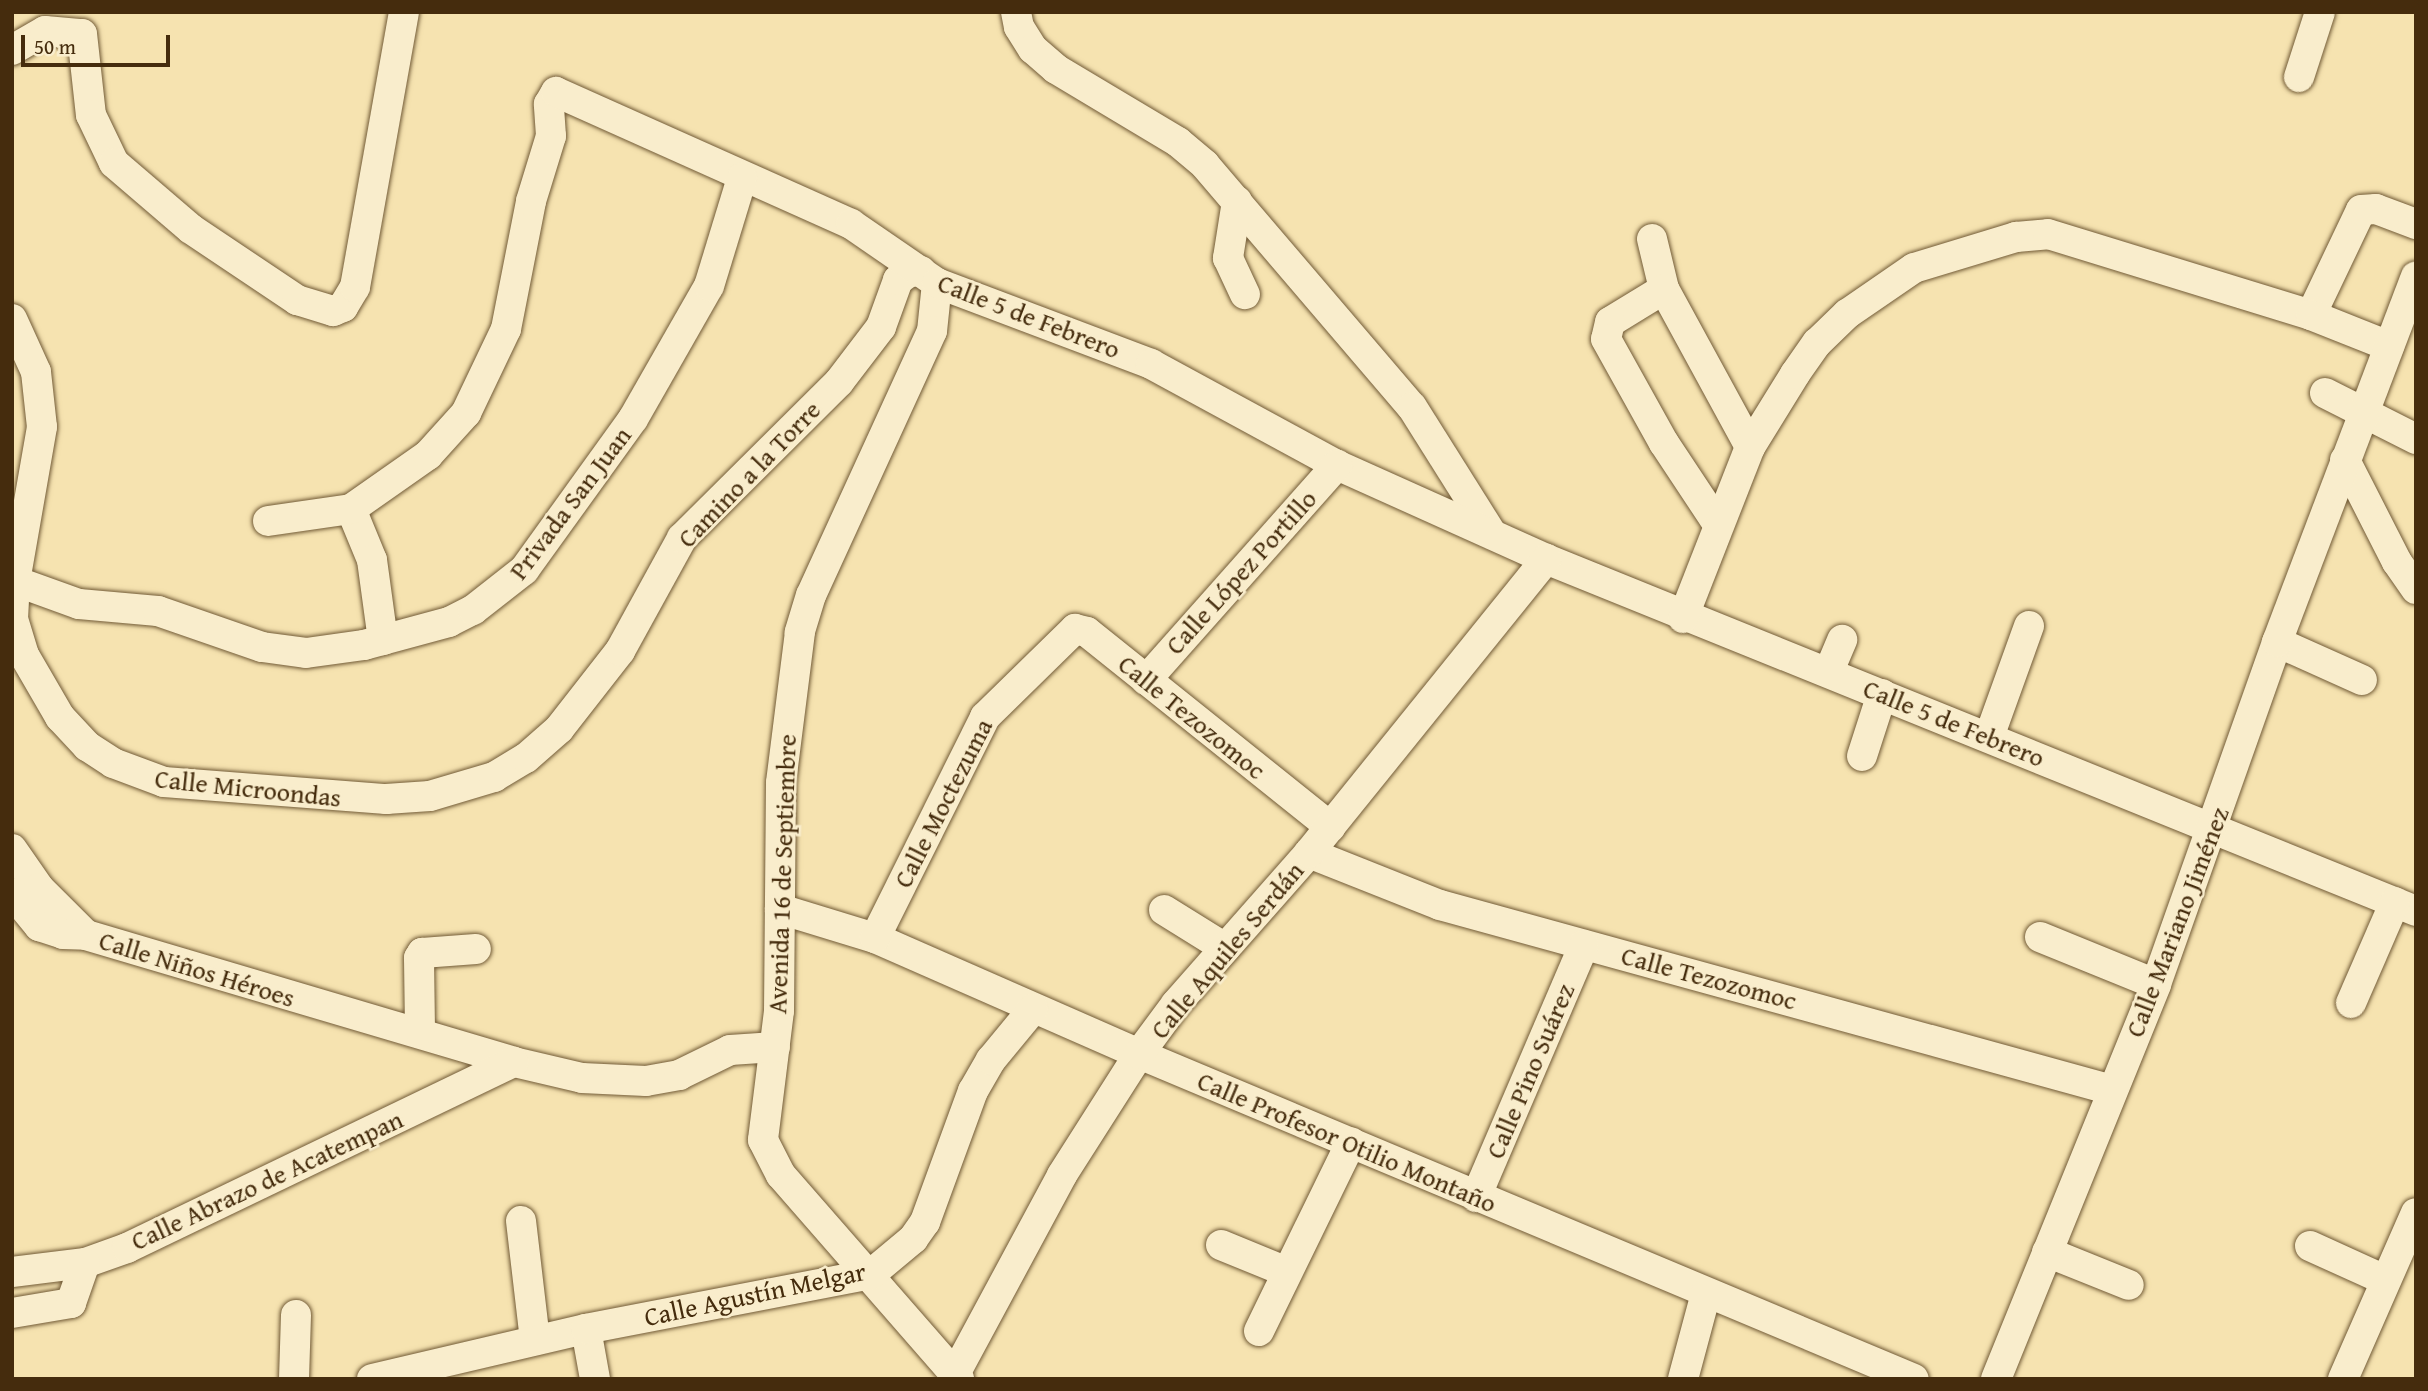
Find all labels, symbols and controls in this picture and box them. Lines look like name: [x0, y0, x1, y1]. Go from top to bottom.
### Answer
scale bar: [24, 21, 173, 65]
text: 50 m: [34, 31, 76, 62]
street label: Calle 5 de Febrero: [934, 267, 1124, 365]
street label: Camino a la Torre: [671, 394, 827, 554]
street label: Privada San Juan: [502, 421, 638, 585]
street label: Calle López Portillo: [1159, 483, 1323, 661]
street label: Calle Tezozomoc: [1112, 648, 1272, 786]
street label: Calle 5 de Febrero: [1859, 672, 2049, 774]
street label: Calle Moctezuma: [887, 713, 999, 893]
street label: Avenida 16 de Septiembre: [762, 733, 802, 1015]
street label: Calle Microondas: [153, 763, 343, 813]
street label: Calle Mariano Jiménez: [2119, 803, 2235, 1041]
street label: Calle Aquiles Serdán: [1144, 855, 1310, 1045]
street label: Calle Niños Héroes: [96, 924, 298, 1014]
street label: Calle Tezozomoc: [1618, 940, 1800, 1016]
street label: Calle Pino Suárez: [1479, 979, 1581, 1163]
street label: Calle Profesor Otilio Montaño: [1193, 1065, 1501, 1219]
street label: Calle Abrazo de Acatempan: [126, 1103, 408, 1257]
street label: Calle Agustín Melgar: [641, 1255, 869, 1333]

